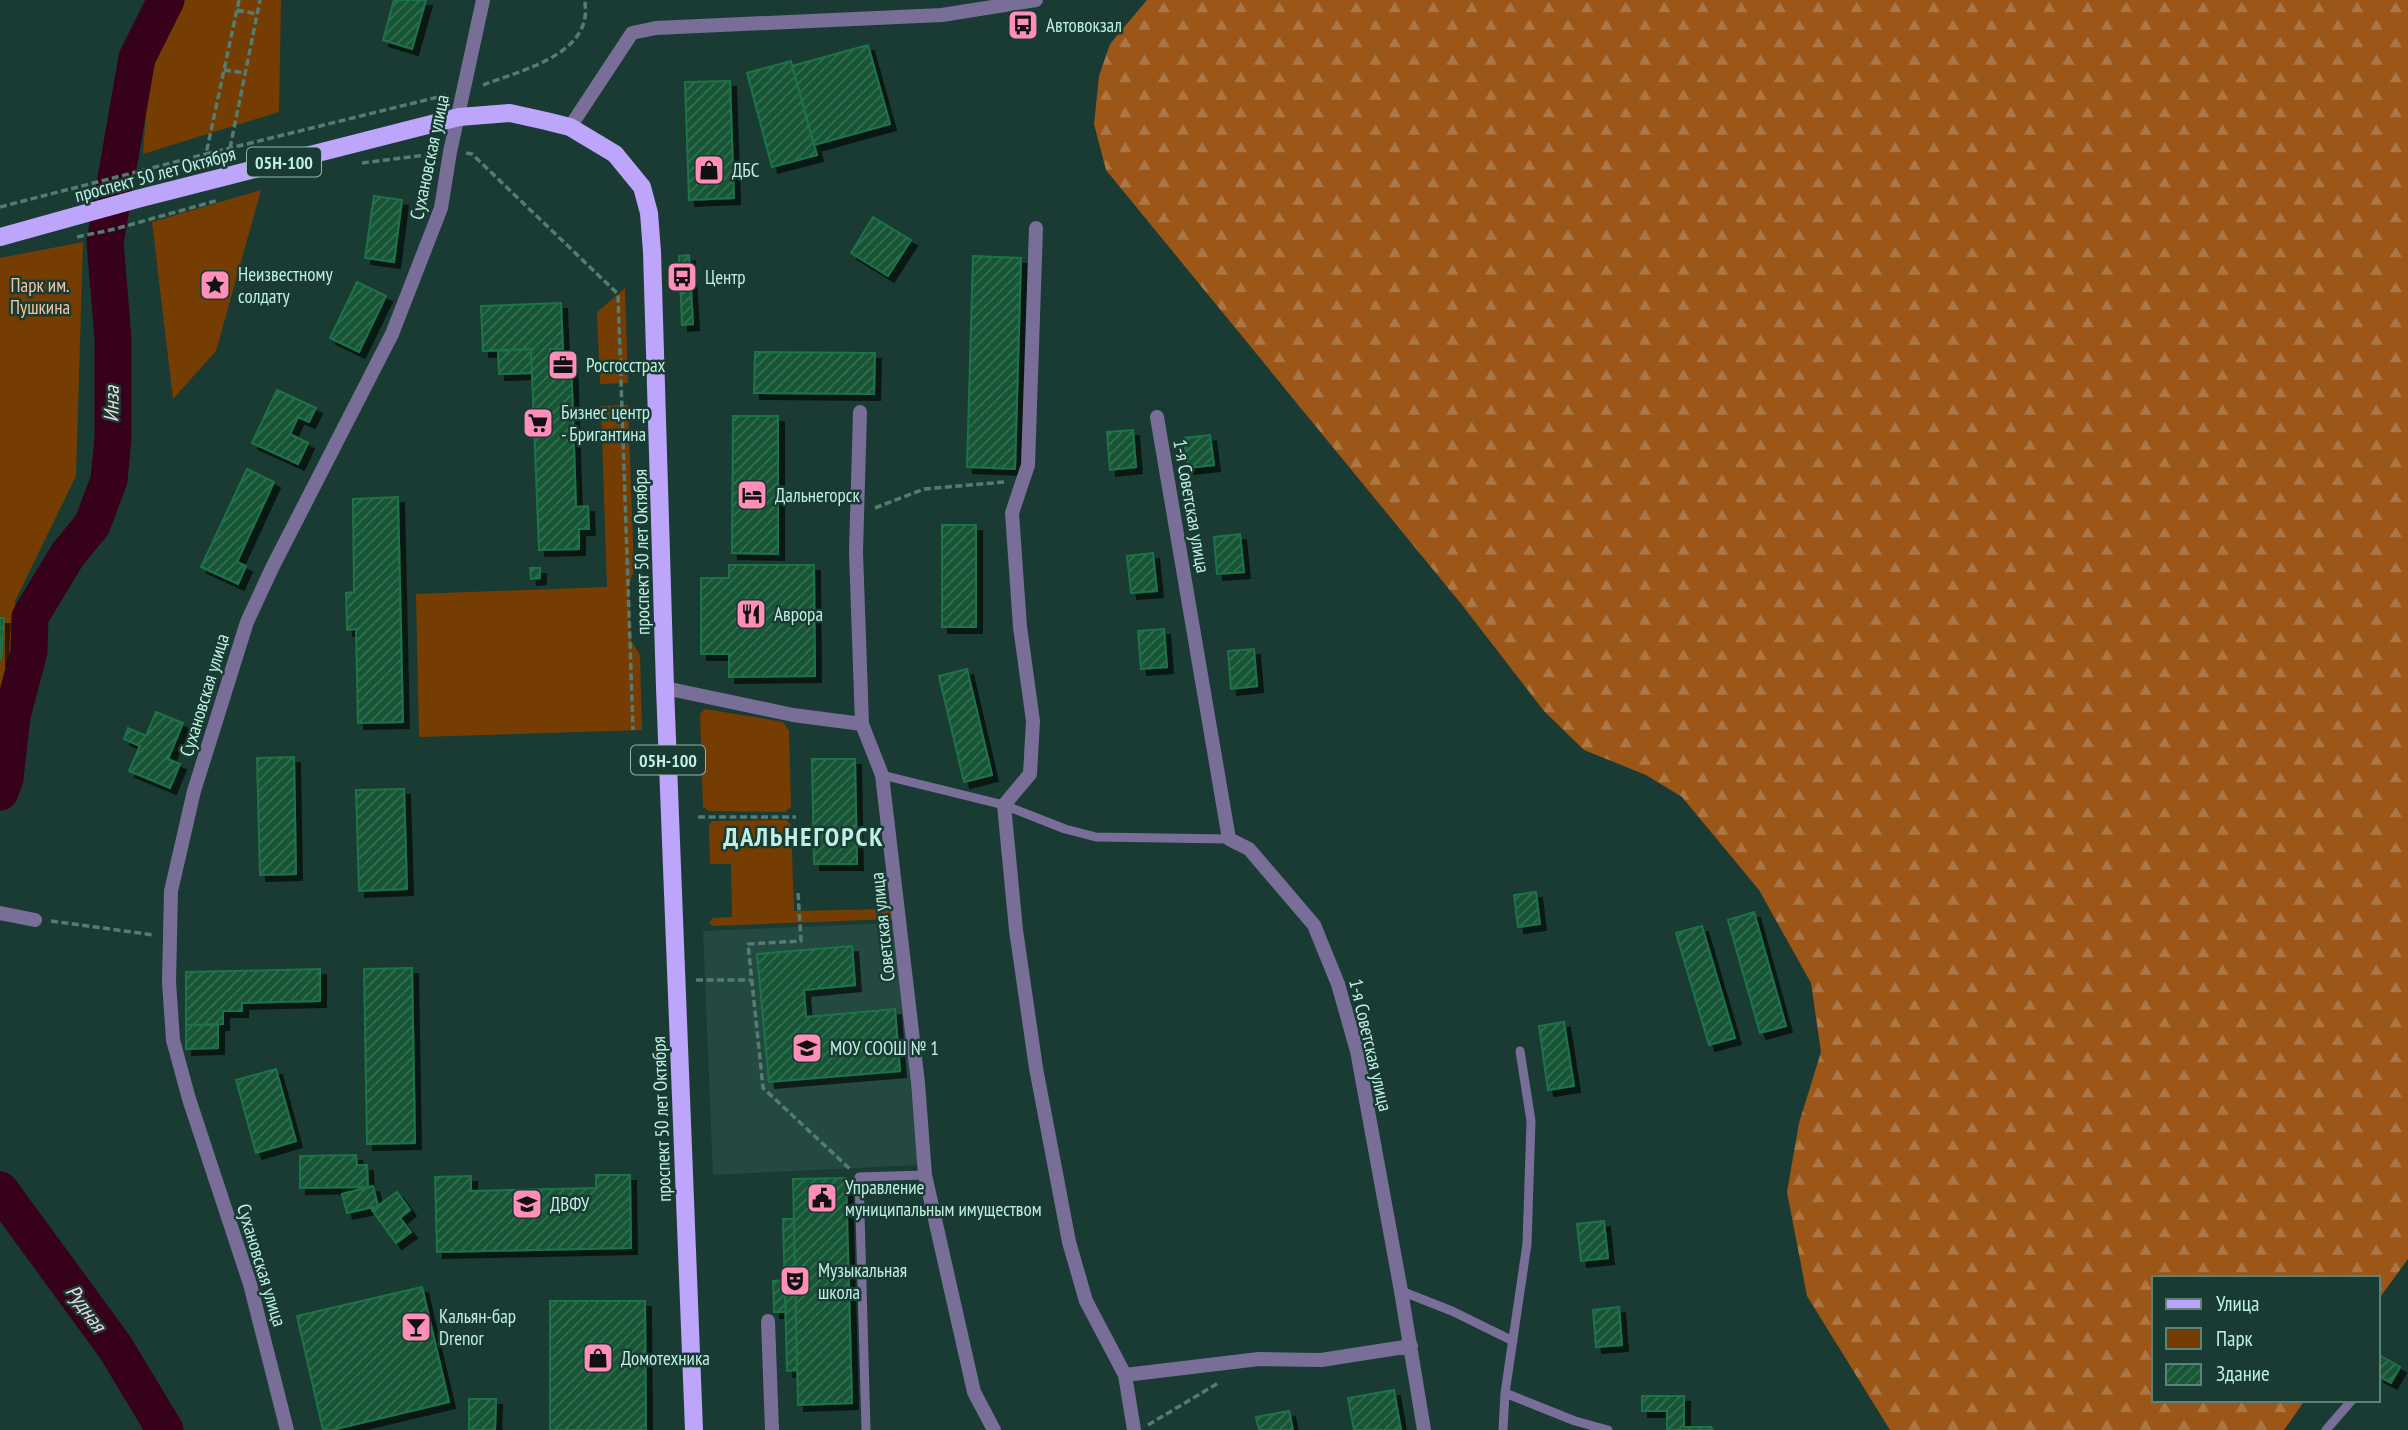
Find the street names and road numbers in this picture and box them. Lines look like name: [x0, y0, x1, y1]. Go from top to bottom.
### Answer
street label: Сухановская улица: [404, 92, 454, 222]
street label: проспект 50 лет Октября: [72, 141, 238, 207]
road number: 05Н-100: [247, 148, 321, 176]
street label: 1-я Советская улица: [1168, 437, 1216, 575]
street label: проспект 50 лет Октября: [628, 469, 654, 635]
street label: Сухановская улица: [174, 631, 234, 759]
road number: 05Н-100: [631, 746, 705, 774]
street label: Советская улица: [864, 871, 900, 983]
street label: 1-я Советская улица: [1344, 976, 1398, 1114]
street label: проспект 50 лет Октября: [646, 1036, 676, 1202]
street label: Сухановская улица: [232, 1201, 292, 1329]

